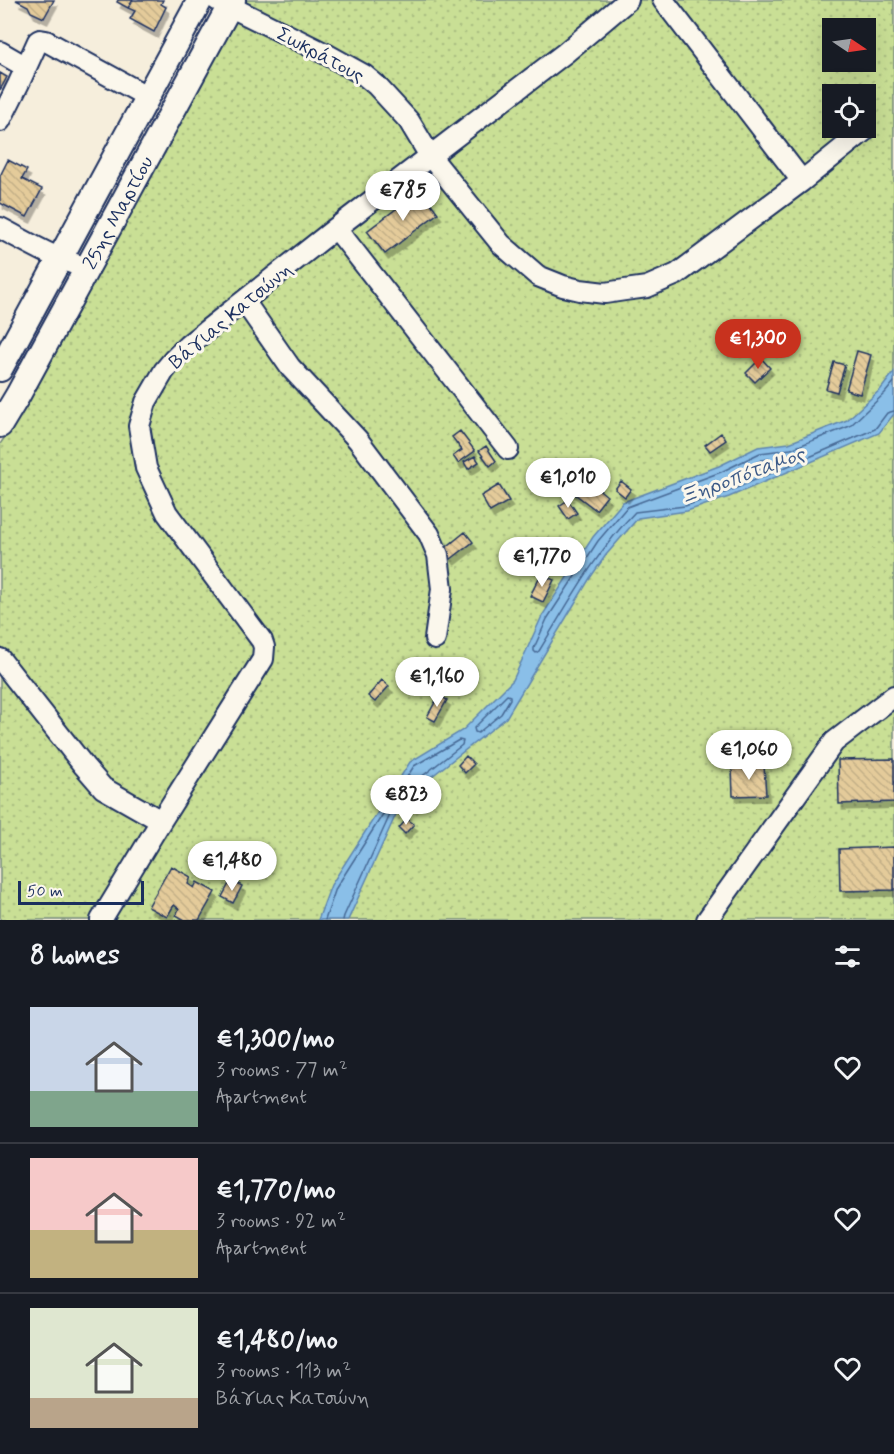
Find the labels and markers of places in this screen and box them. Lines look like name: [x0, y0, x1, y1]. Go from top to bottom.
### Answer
pin: €785: [367, 171, 439, 222]
pin: €1,300: [709, 319, 807, 370]
pin: €1,010: [519, 458, 617, 509]
pin: €1,770: [493, 537, 591, 588]
pin: €1,160: [388, 657, 486, 708]
pin: €1,060: [700, 730, 798, 781]
pin: €823: [370, 775, 442, 826]
pin: €1,480: [183, 841, 281, 892]

